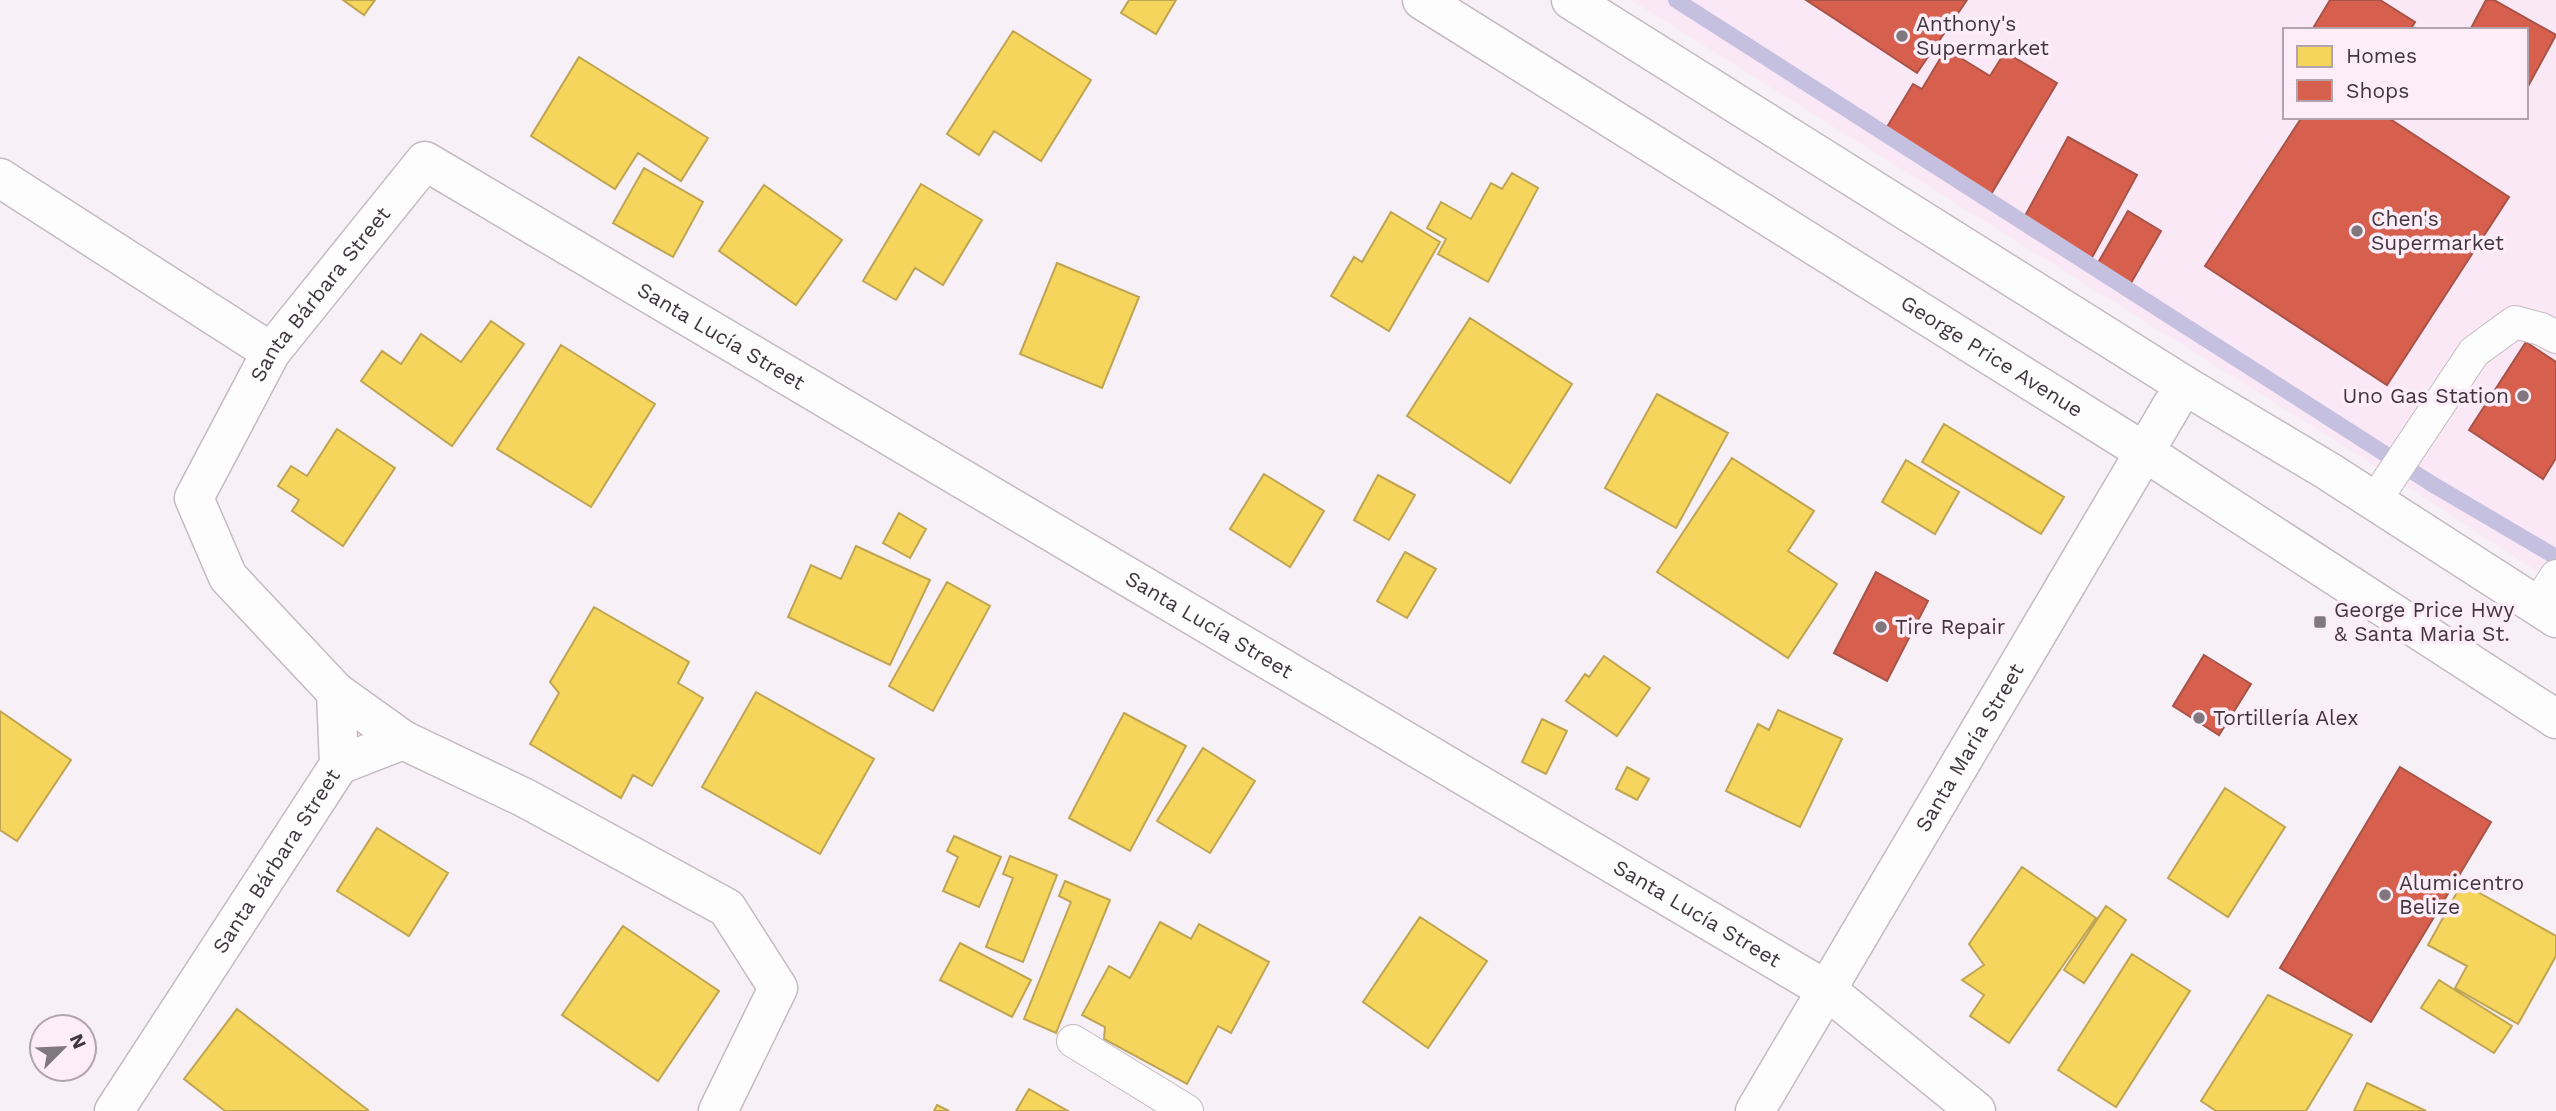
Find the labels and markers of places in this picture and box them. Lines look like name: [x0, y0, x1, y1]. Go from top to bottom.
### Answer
place label: Anthony's Supermarket: [1916, 11, 2049, 60]
marker: Anthony's Supermarket: [1894, 28, 1910, 44]
place label: Chen's Supermarket: [2371, 206, 2504, 255]
marker: Chen's Supermarket: [2349, 223, 2365, 239]
place label: Uno Gas Station: [2342, 383, 2509, 408]
marker: Uno Gas Station: [2515, 388, 2531, 404]
place label: George Price Hwy & Santa Maria St.: [2334, 597, 2514, 646]
place label: Tire Repair: [1895, 614, 2006, 639]
marker: George Price Hwy & Santa Maria St.: [2312, 614, 2328, 630]
marker: Tire Repair: [1873, 619, 1889, 635]
place label: Tortillería Alex: [2213, 705, 2358, 730]
marker: Tortillería Alex: [2191, 710, 2207, 726]
place label: Alumicentro Belize: [2399, 870, 2524, 919]
marker: Alumicentro Belize: [2377, 887, 2393, 903]

